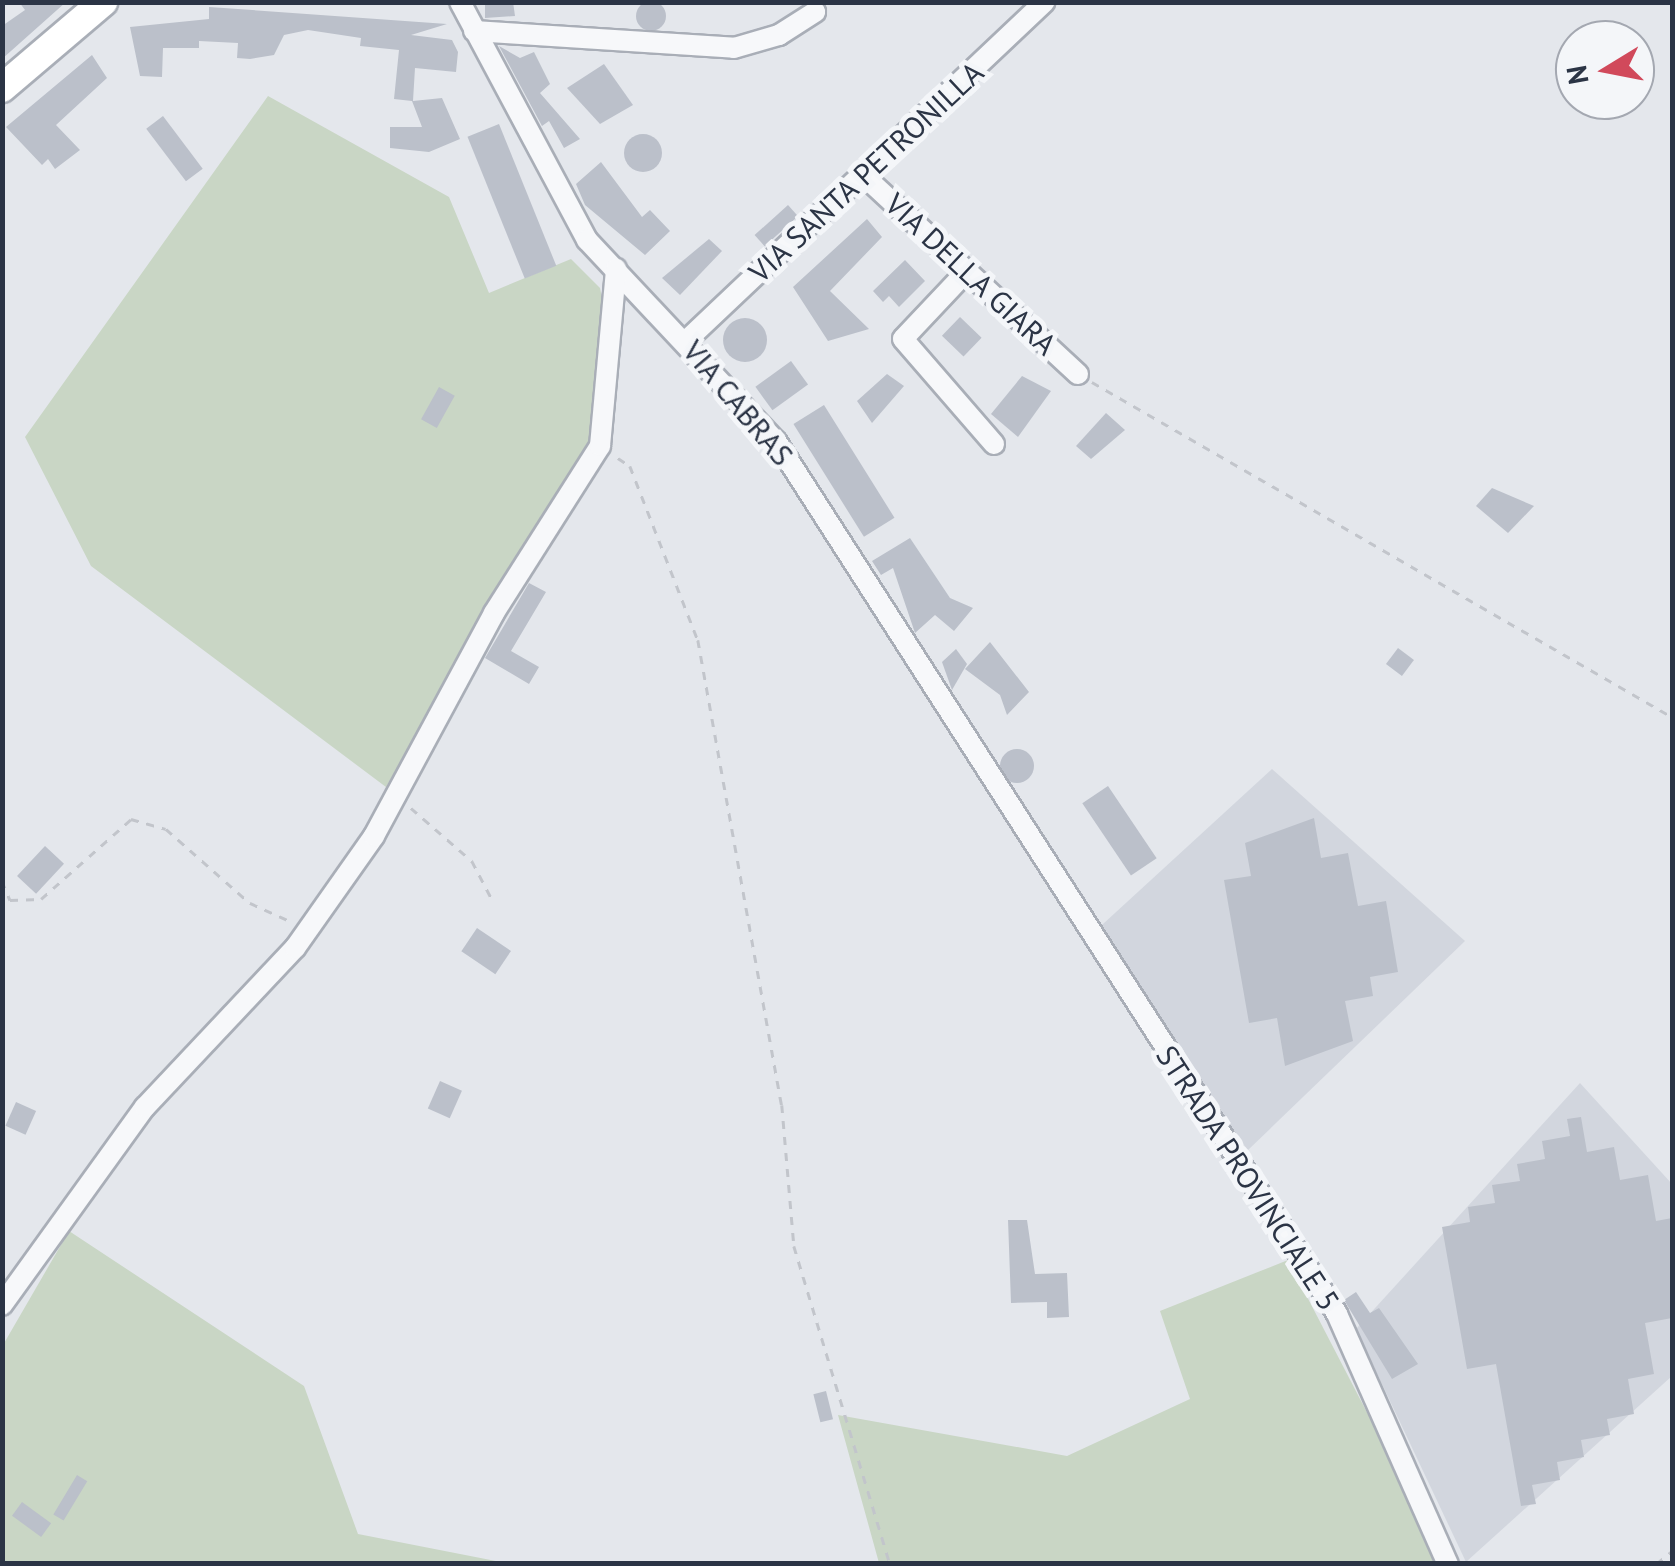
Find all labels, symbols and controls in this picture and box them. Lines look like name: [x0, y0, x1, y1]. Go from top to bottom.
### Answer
north arrow: [1555, 20, 1655, 120]
street label: VIA SANTA PETRONILLA: [741, 53, 991, 291]
text: N: [1557, 63, 1597, 87]
street label: VIA DELLA GIARA: [877, 185, 1065, 363]
street label: VIA CABRAS: [675, 333, 801, 473]
street label: STRADA PROVINCIALE 5: [1148, 1038, 1348, 1318]

